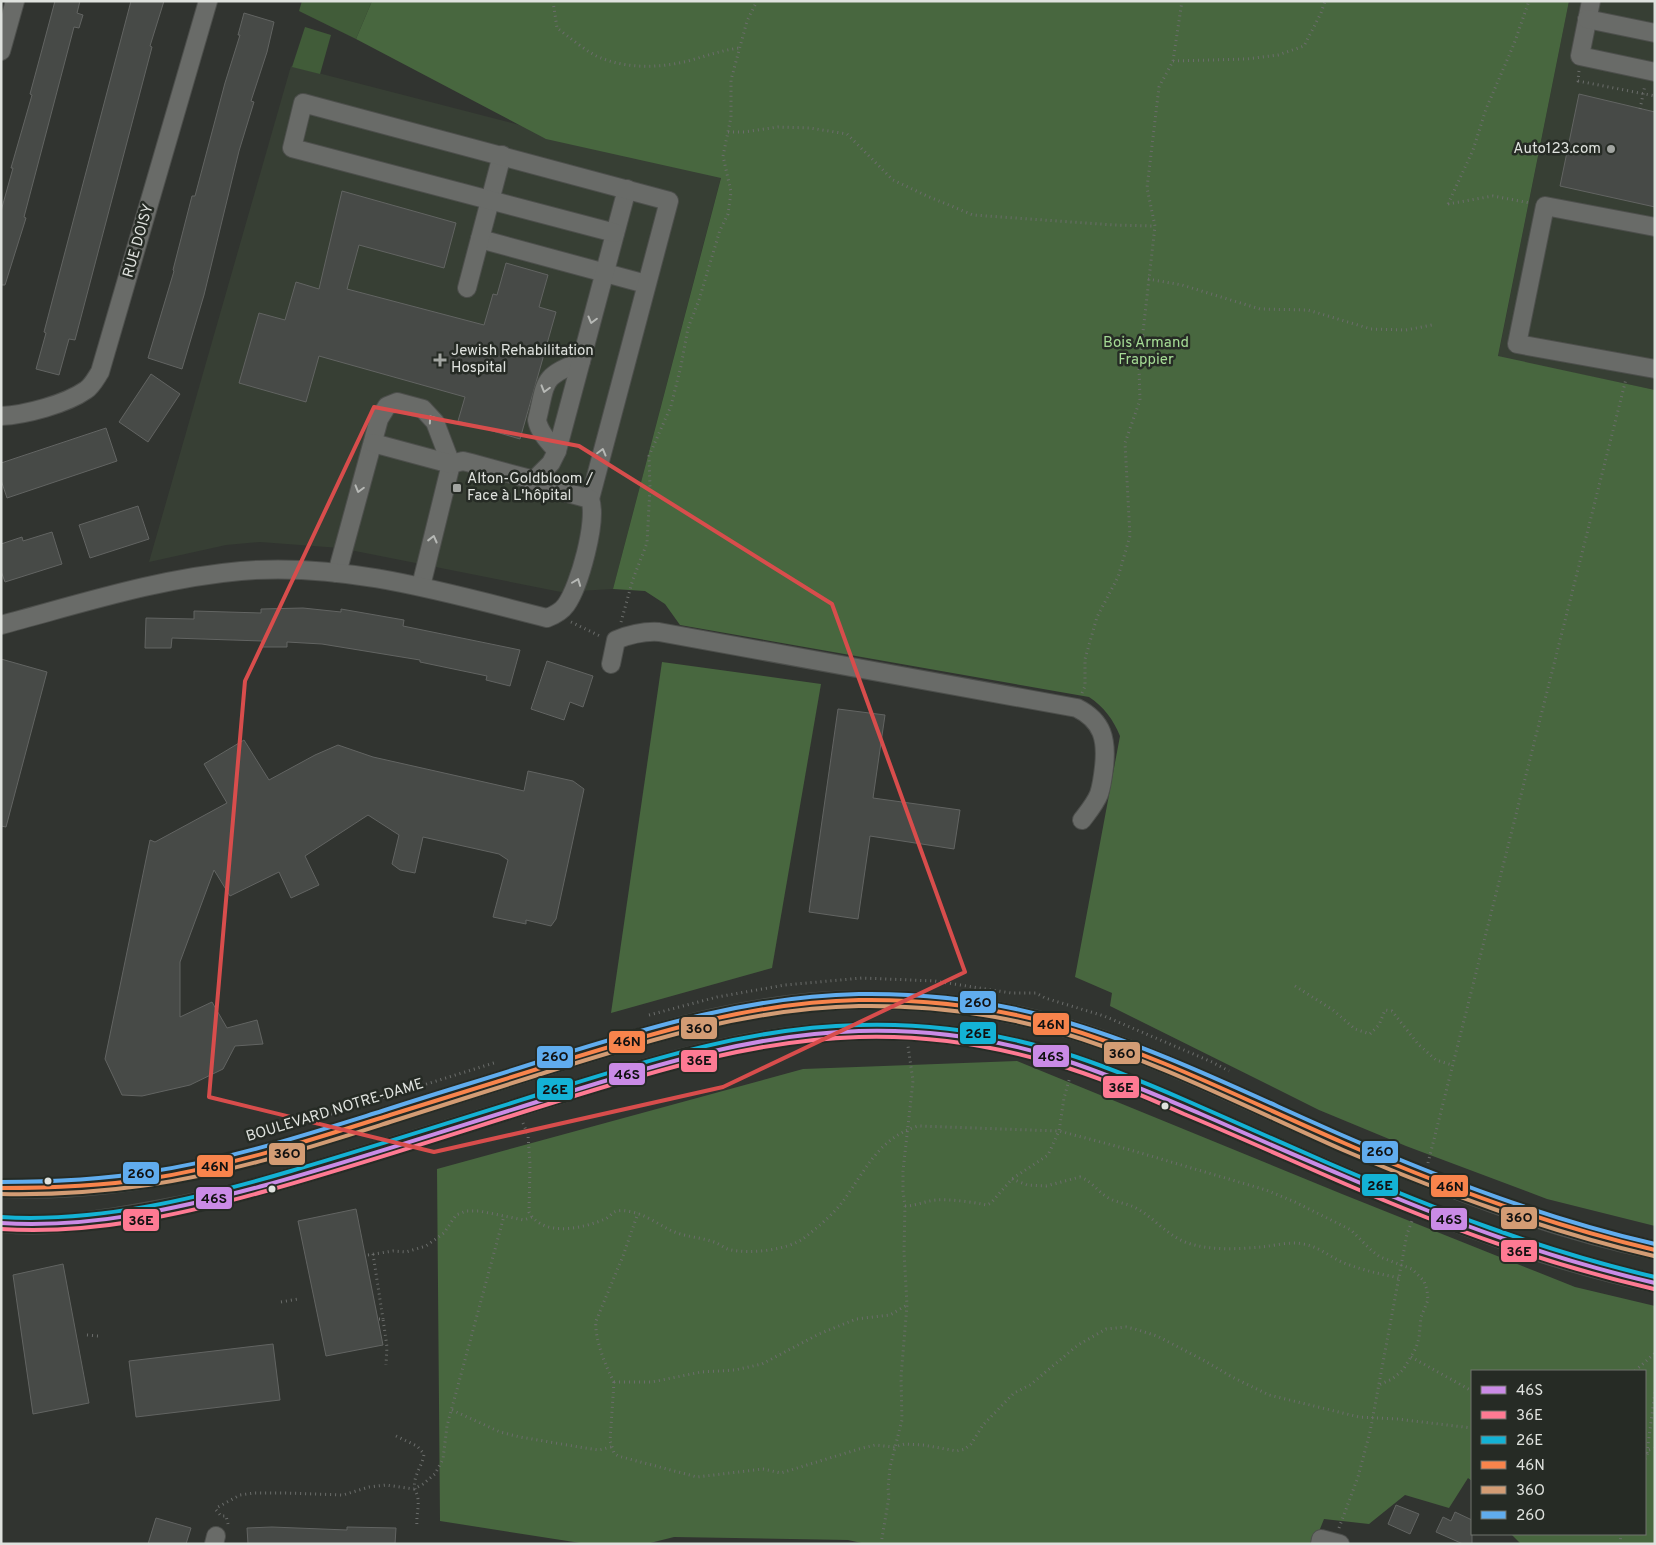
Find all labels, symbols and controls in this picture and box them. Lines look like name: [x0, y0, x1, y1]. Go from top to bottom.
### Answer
place label: Auto123.com: [1513, 140, 1601, 159]
marker: Auto123.com: [1605, 143, 1617, 155]
street label: RUE DOISY: [119, 201, 159, 280]
one-way arrow: [588, 315, 598, 323]
park label: Bois Armand Frappier: [1103, 334, 1189, 370]
place label: Jewish Rehabilitation Hospital: [451, 342, 594, 378]
marker: Jewish Rehabilitation Hospital: [433, 353, 447, 367]
one-way arrow: [540, 384, 550, 392]
one-way arrow: [429, 415, 438, 425]
one-way arrow: [596, 448, 607, 457]
place label: Alton-Goldbloom / Face à L'hôpital: [467, 470, 594, 506]
marker: Alton-Goldbloom / Face à L'hôpital: [451, 482, 463, 494]
one-way arrow: [355, 485, 365, 493]
one-way arrow: [427, 534, 438, 543]
one-way arrow: [571, 578, 581, 587]
line badge: 26O: [959, 990, 997, 1014]
text: 26O: [964, 995, 992, 1012]
line badge: 46N: [1032, 1012, 1070, 1036]
line badge: 36O: [680, 1016, 718, 1040]
text: 46N: [1037, 1017, 1065, 1034]
text: 36O: [685, 1021, 713, 1038]
line badge: 26E: [959, 1021, 997, 1045]
text: 26E: [965, 1026, 991, 1043]
line badge: 46N: [608, 1030, 646, 1054]
text: 46N: [613, 1034, 641, 1051]
line badge: 36O: [1103, 1041, 1141, 1065]
line badge: 46S: [1032, 1044, 1070, 1068]
line badge: 26O: [536, 1045, 574, 1069]
text: 36O: [1108, 1046, 1136, 1063]
text: 26O: [541, 1049, 569, 1066]
line badge: 36E: [680, 1049, 718, 1073]
text: 46S: [1038, 1049, 1064, 1066]
text: 36E: [686, 1053, 712, 1070]
line badge: 46S: [608, 1062, 646, 1086]
text: 46S: [614, 1067, 640, 1084]
street label: BOULEVARD NOTRE-DAME: [244, 1075, 426, 1147]
line badge: 36E: [1102, 1075, 1140, 1099]
line badge: 26E: [536, 1077, 574, 1101]
text: 36E: [1108, 1080, 1134, 1097]
text: 26E: [542, 1082, 568, 1099]
unlabelled marker: [1160, 1101, 1170, 1111]
line badge: 26O: [1361, 1140, 1399, 1164]
line badge: 36O: [268, 1142, 306, 1166]
text: 26O: [1366, 1144, 1394, 1161]
text: 36O: [273, 1146, 301, 1163]
line badge: 46N: [196, 1154, 234, 1178]
text: 46N: [201, 1159, 229, 1176]
line badge: 26O: [122, 1161, 160, 1185]
text: 26O: [127, 1166, 155, 1183]
line badge: 26E: [1361, 1173, 1399, 1197]
line badge: 46N: [1430, 1174, 1469, 1198]
unlabelled marker: [43, 1176, 53, 1186]
text: 26E: [1367, 1178, 1393, 1195]
text: 46N: [1436, 1179, 1464, 1196]
unlabelled marker: [267, 1184, 277, 1194]
line badge: 46S: [195, 1186, 233, 1210]
text: 46S: [201, 1191, 227, 1208]
line badge: 36O: [1500, 1206, 1538, 1230]
line badge: 46S: [1430, 1207, 1468, 1231]
line badge: 36E: [122, 1208, 160, 1232]
text: 36O: [1505, 1210, 1533, 1227]
text: 46S: [1436, 1212, 1462, 1229]
text: 36E: [128, 1213, 154, 1230]
line badge: 36E: [1500, 1239, 1538, 1263]
text: 36E: [1506, 1244, 1532, 1261]
legend: [1471, 1370, 1646, 1535]
text: 46S: [1516, 1382, 1543, 1401]
text: 36E: [1516, 1407, 1543, 1426]
text: 26E: [1516, 1432, 1543, 1451]
text: 46N: [1516, 1457, 1545, 1476]
text: 36O: [1516, 1482, 1545, 1501]
text: 26O: [1516, 1507, 1545, 1526]

